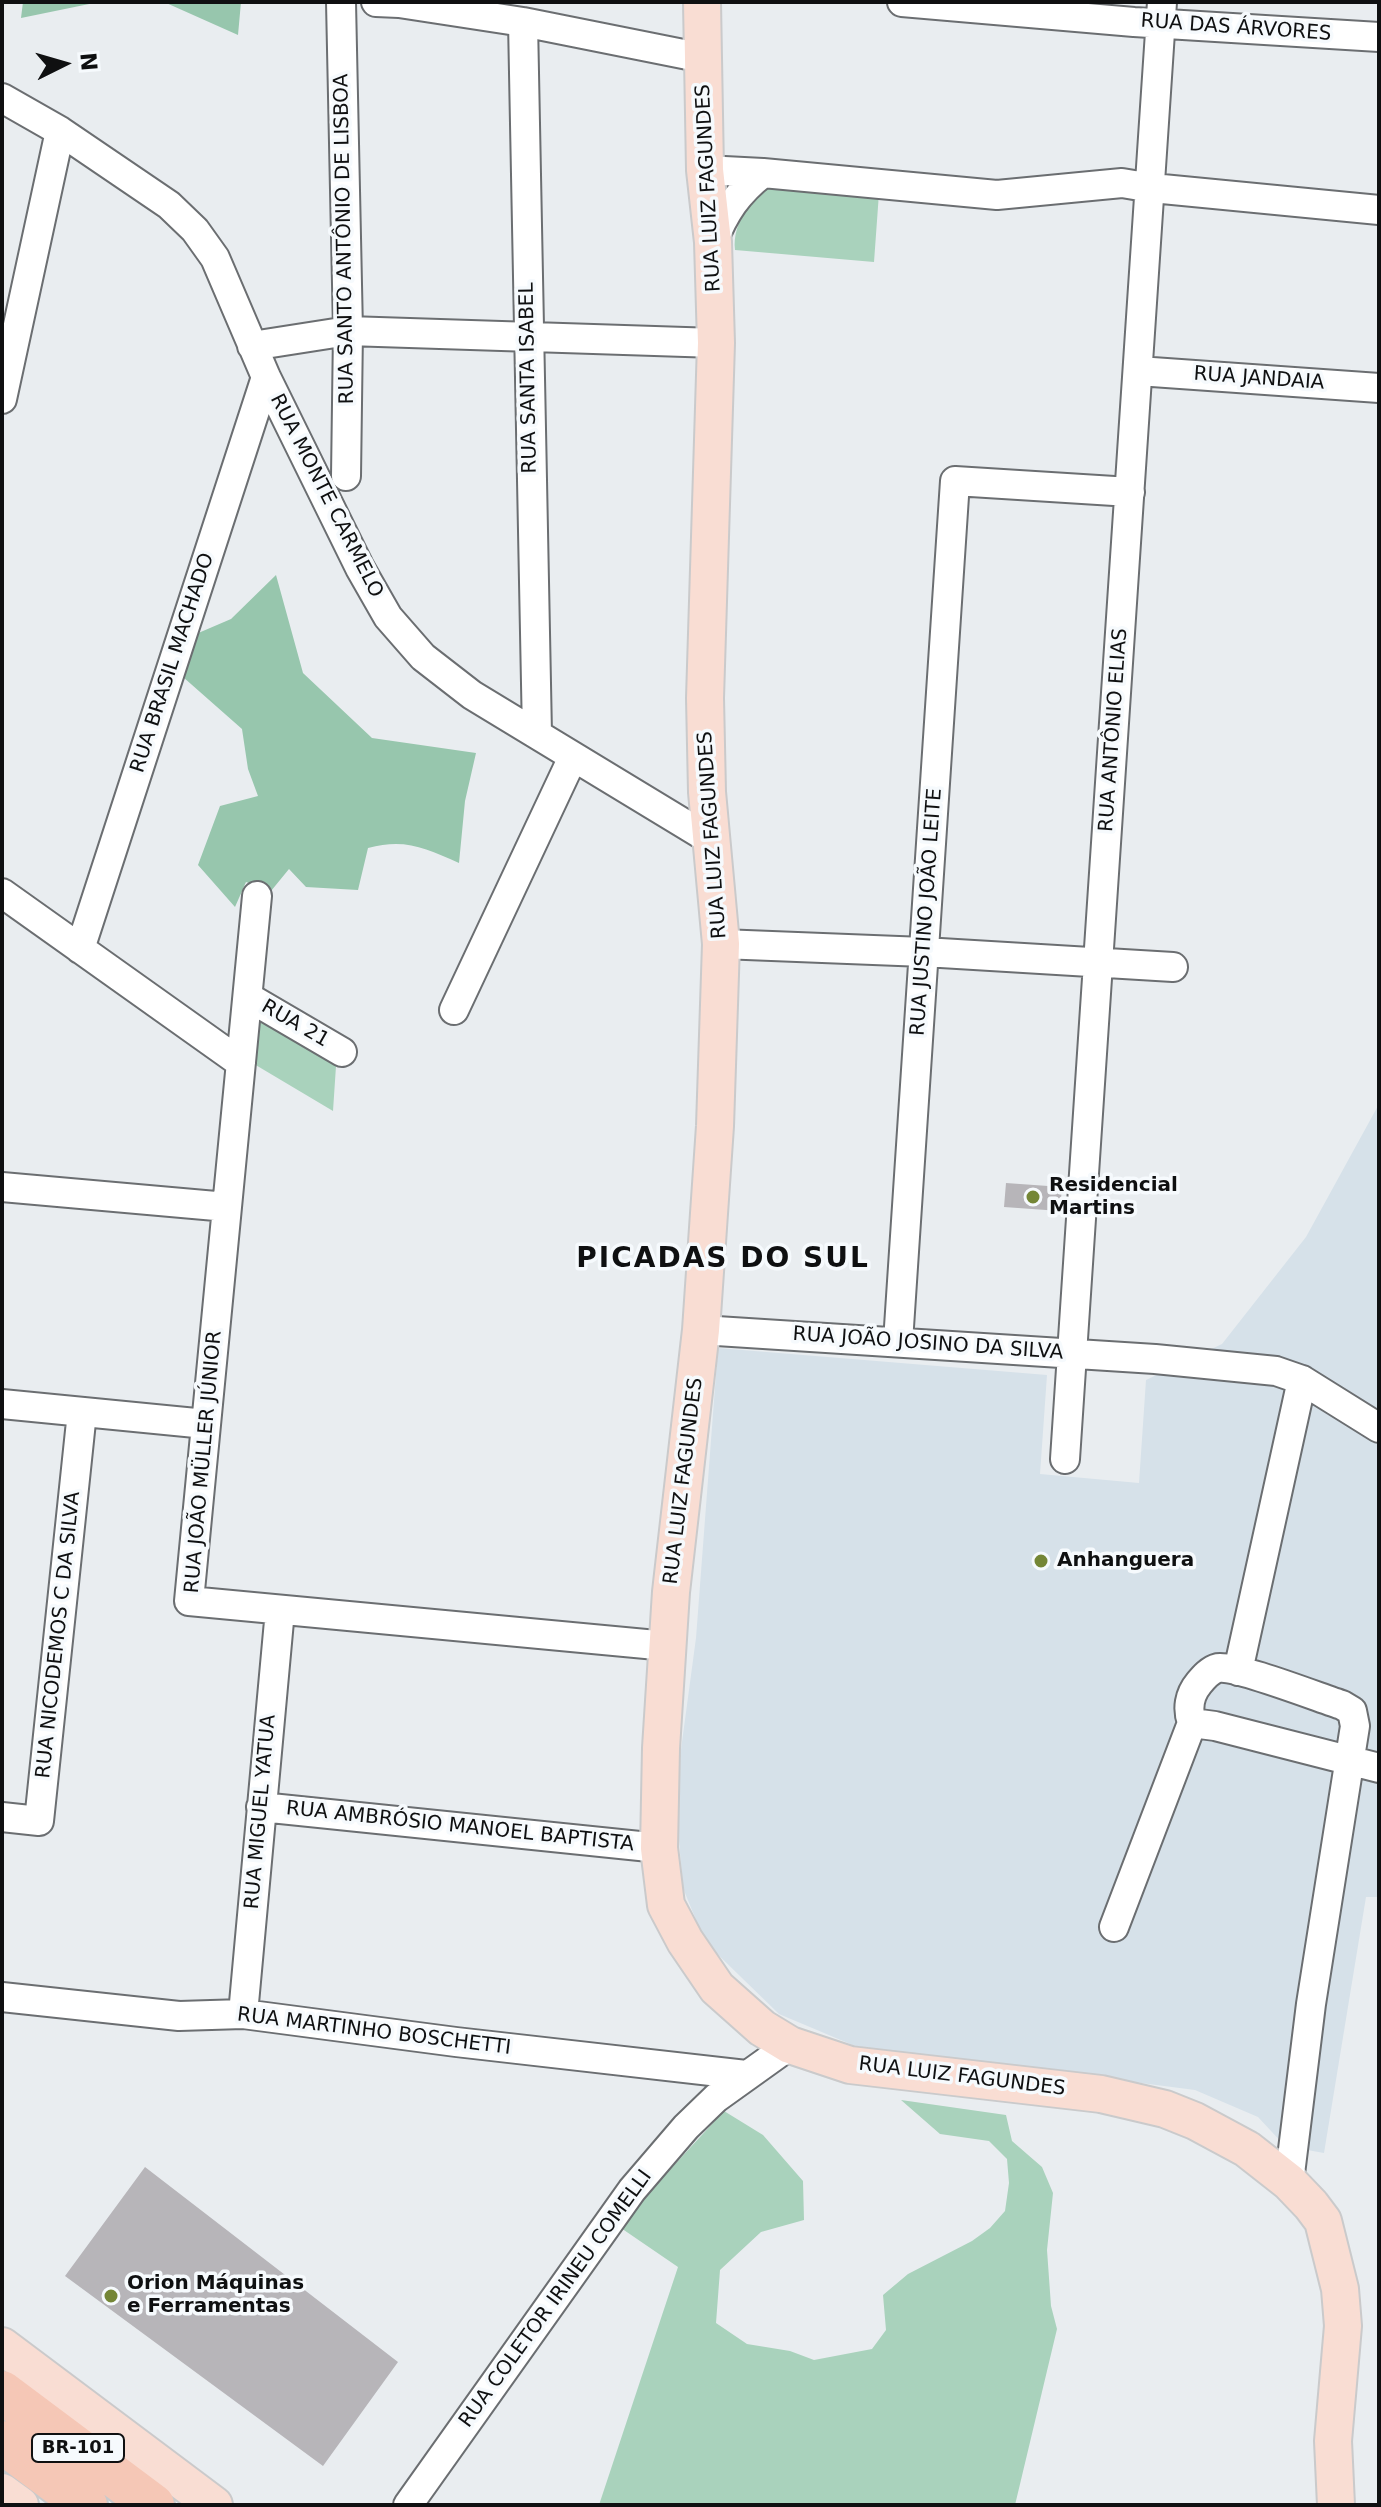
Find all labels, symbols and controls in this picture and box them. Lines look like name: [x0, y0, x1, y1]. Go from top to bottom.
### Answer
street label: RUA DAS ÁRVORES: [1140, 9, 1332, 47]
north arrow: [24, 24, 104, 104]
text: N: [75, 52, 102, 72]
street label: RUA SANTO ANTÔNIO DE LISBOA: [330, 73, 360, 405]
street label: RUA LUIZ FAGUNDES: [692, 83, 726, 293]
street label: RUA SANTA ISABEL: [515, 282, 543, 474]
street label: RUA JANDAIA: [1193, 362, 1325, 396]
street label: RUA MONTE CARMELO: [264, 390, 388, 602]
street label: RUA BRASIL MACHADO: [126, 550, 220, 776]
street label: RUA ANTÔNIO ELIAS: [1095, 627, 1133, 833]
street label: RUA LUIZ FAGUNDES: [694, 730, 732, 940]
street label: RUA JUSTINO JOÃO LEITE: [906, 787, 948, 1037]
street label: RUA 21: [257, 995, 333, 1053]
place label: Residencial Martins: [1049, 1174, 1178, 1221]
marker: Residencial Martins: [1024, 1188, 1042, 1206]
district label: PICADAS DO SUL: [576, 1243, 870, 1277]
street label: RUA JOÃO JOSINO DA SILVA: [792, 1323, 1064, 1365]
street label: RUA JOÃO MÜLLER JÚNIOR: [181, 1330, 227, 1594]
street label: RUA LUIZ FAGUNDES: [659, 1376, 709, 1586]
street label: RUA NICODEMOS C DA SILVA: [32, 1490, 86, 1780]
place label: Anhanguera: [1057, 1549, 1194, 1573]
marker: Anhanguera: [1032, 1552, 1050, 1570]
street label: RUA MIGUEL YATUA: [241, 1714, 281, 1910]
street label: RUA AMBRÓSIO MANOEL BAPTISTA: [285, 1797, 635, 1857]
street label: RUA MARTINHO BOSCHETTI: [236, 2003, 512, 2061]
street label: RUA LUIZ FAGUNDES: [857, 2052, 1067, 2102]
street label: RUA COLETOR IRINEU COMELLI: [454, 2166, 658, 2432]
place label: Orion Máquinas e Ferramentas: [127, 2272, 304, 2319]
marker: Orion Máquinas e Ferramentas: [102, 2287, 120, 2305]
road number: BR-101: [32, 2434, 124, 2462]

